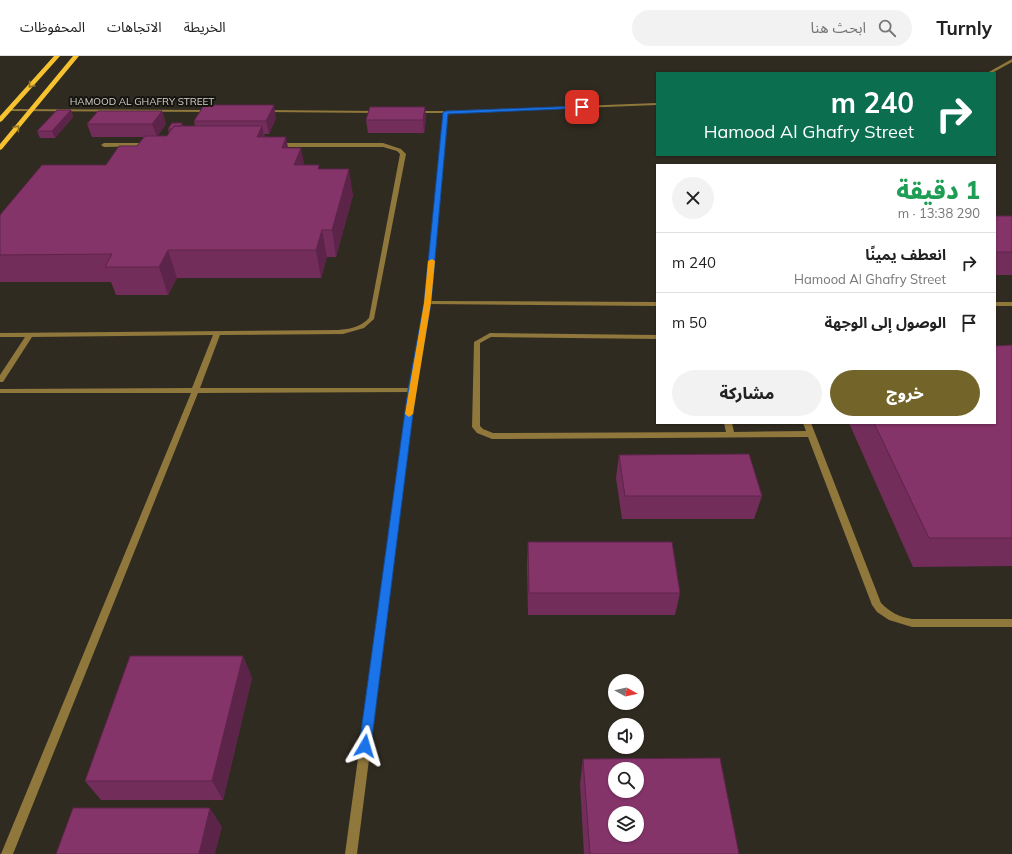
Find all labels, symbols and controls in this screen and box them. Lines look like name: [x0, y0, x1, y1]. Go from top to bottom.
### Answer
search box: [632, 10, 912, 46]
text: Turnly: [936, 16, 992, 40]
icon: search: [876, 17, 898, 39]
text: المحفوظات: [20, 18, 85, 36]
text: الاتجاهات: [107, 18, 162, 36]
text: الخريطة: [184, 18, 226, 36]
text: ابحث هنا: [811, 18, 866, 37]
one-way arrow: [29, 81, 36, 88]
text: 240 m: [831, 85, 914, 120]
icon: right: [928, 88, 980, 140]
pin: [565, 90, 599, 124]
street label: HAMOOD AL GHAFRY STREET: [70, 95, 214, 108]
icon: arrive: [571, 96, 593, 118]
text: Hamood Al Ghafry Street: [704, 120, 914, 143]
one-way arrow: [12, 126, 19, 133]
text: 1 دقيقة: [896, 175, 980, 205]
button: close: [672, 177, 714, 219]
text: 290 m · 13:38: [898, 205, 980, 221]
text: انعطف يمينًا: [865, 245, 946, 264]
icon: right: [958, 252, 980, 274]
text: 240 m: [672, 253, 716, 272]
text: Hamood Al Ghafry Street: [794, 271, 946, 287]
icon: arrive: [958, 312, 980, 334]
text: 50 m: [672, 313, 707, 332]
text: الوصول إلى الوجهة: [825, 313, 946, 332]
button: مشاركة: [672, 370, 822, 416]
button: خروج: [830, 370, 980, 416]
north arrow: [608, 674, 644, 710]
map controls: [608, 674, 644, 842]
button: sound: [608, 718, 644, 754]
position arrow: [344, 725, 386, 767]
button: search: [608, 762, 644, 798]
button: layers: [608, 806, 644, 842]

